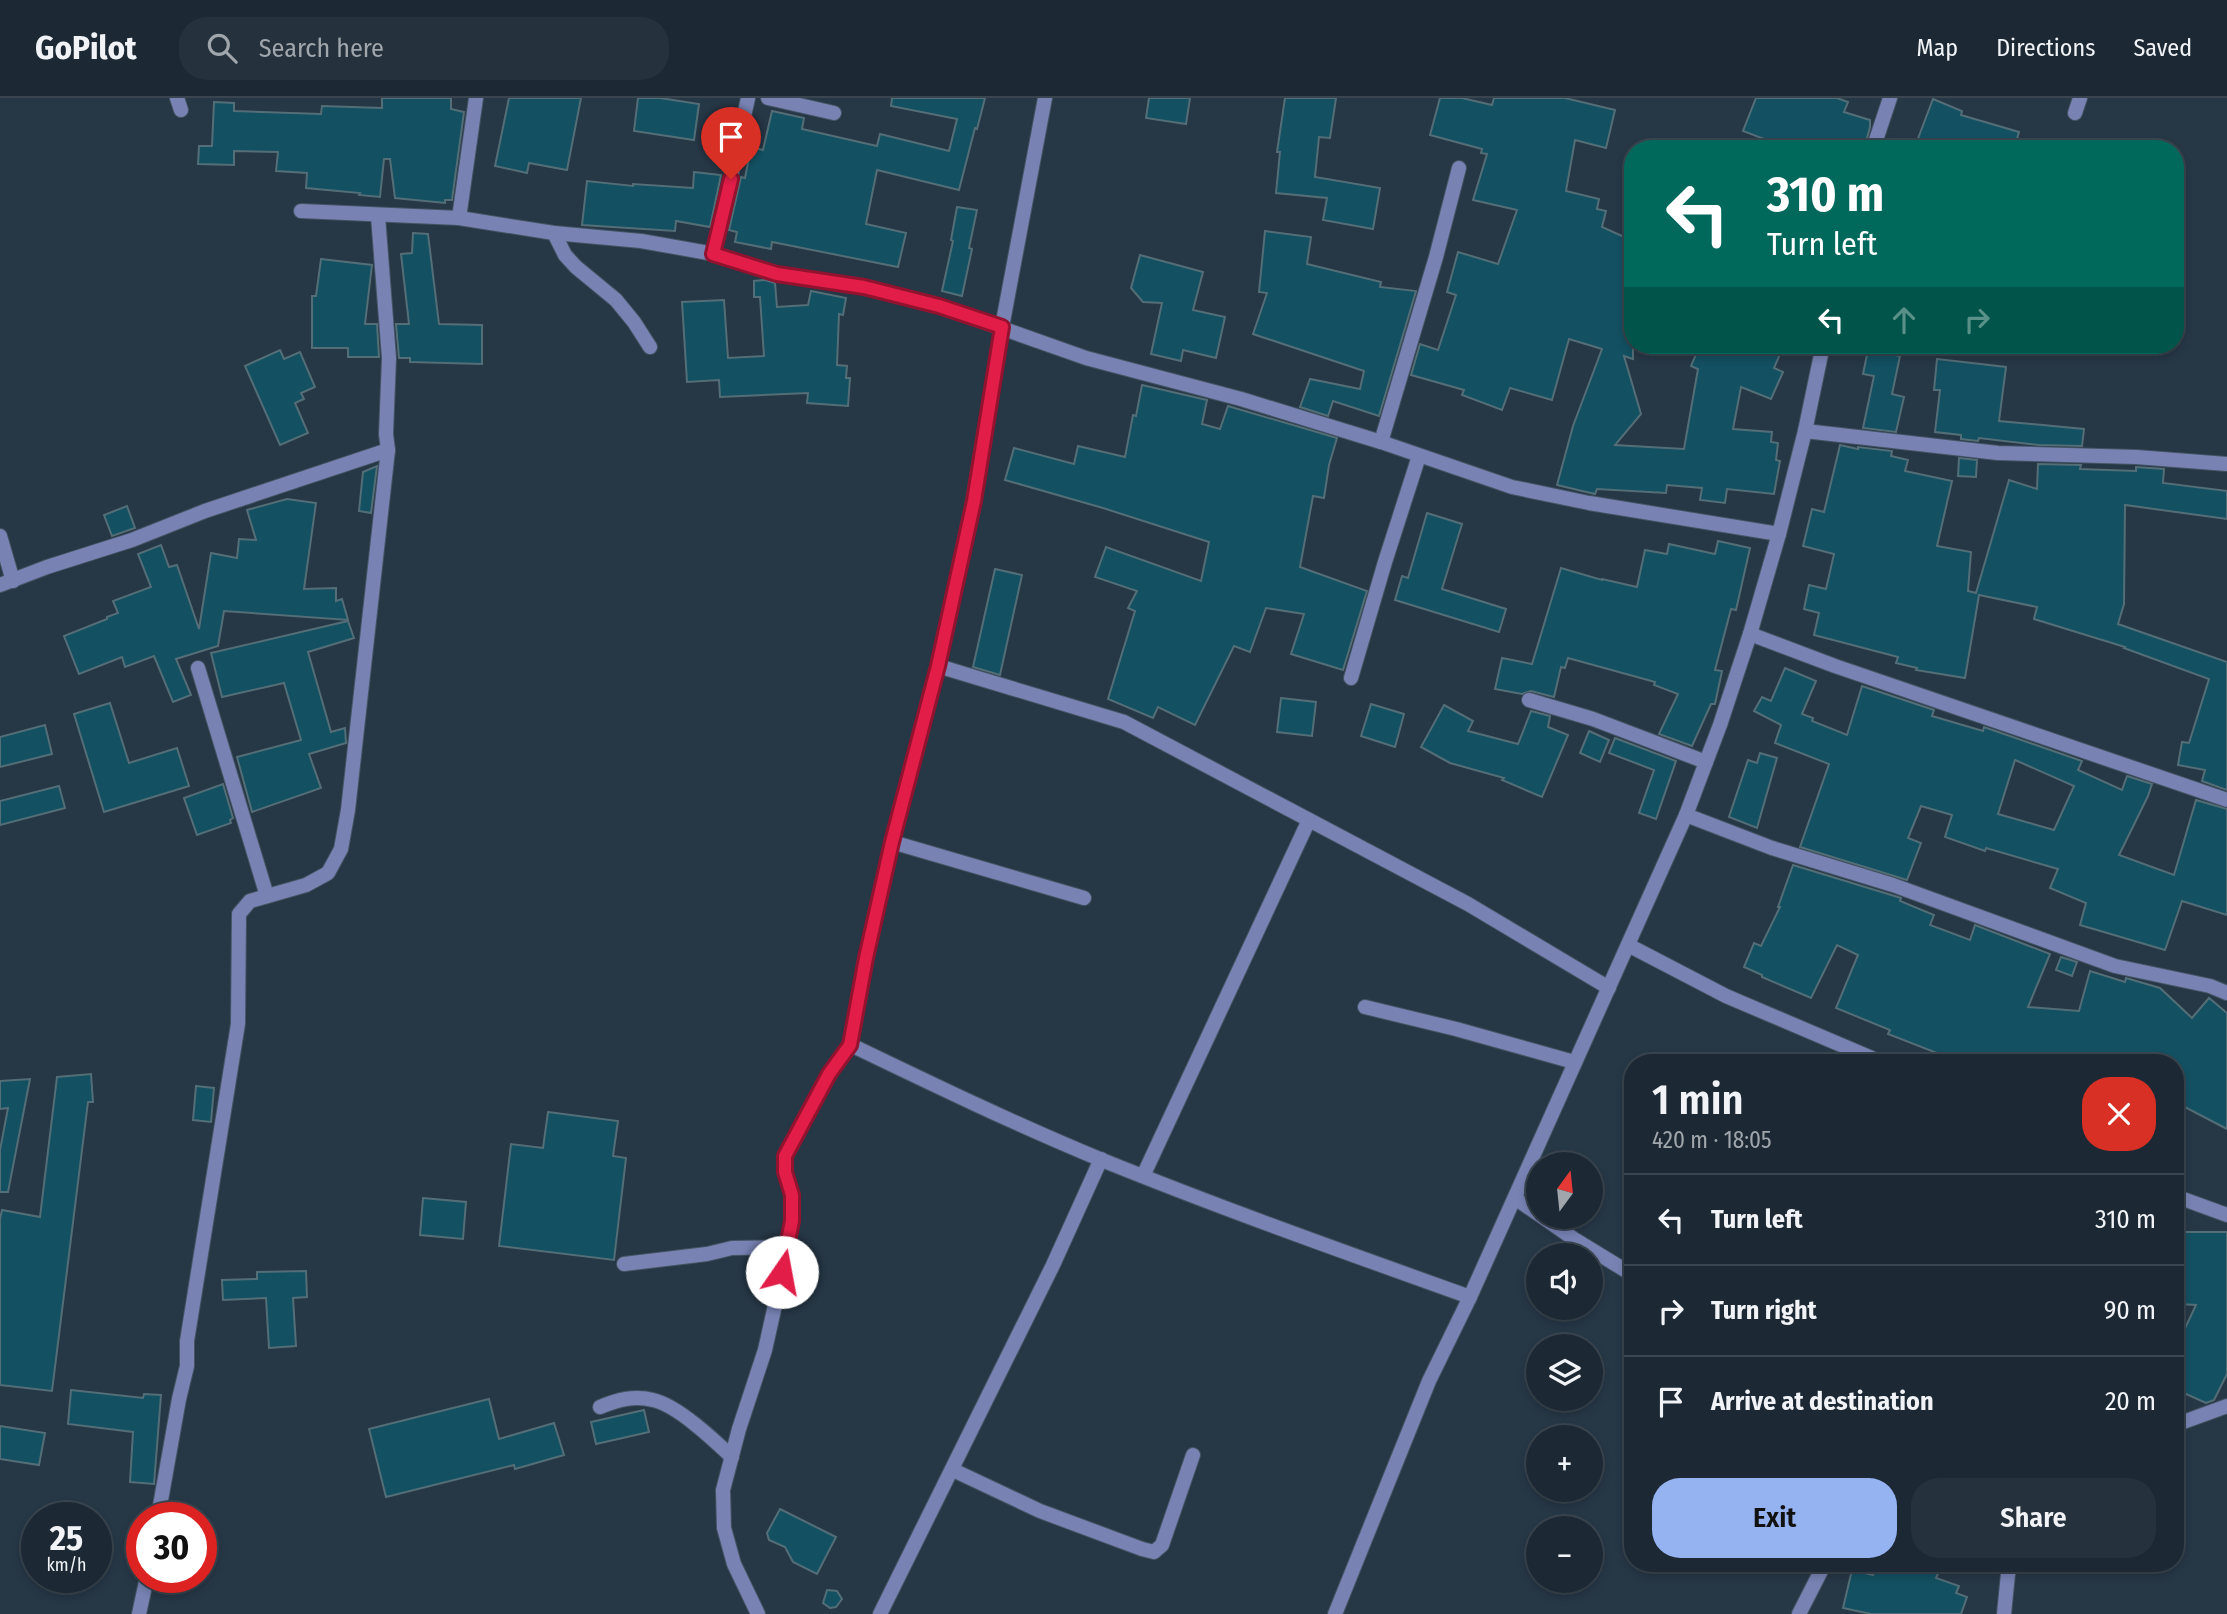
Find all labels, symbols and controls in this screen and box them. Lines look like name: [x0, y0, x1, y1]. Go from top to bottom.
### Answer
search box: [179, 17, 669, 80]
text: GoPilot: [35, 28, 137, 68]
icon: search: [203, 29, 241, 67]
text: Search here: [259, 33, 384, 64]
text: Map: [1917, 34, 1958, 62]
text: Directions: [1996, 34, 2095, 62]
text: Saved: [2133, 34, 2192, 62]
pin: [701, 107, 761, 179]
icon: arrive: [712, 118, 750, 156]
text: 310 m: [1767, 165, 1884, 224]
icon: left: [1652, 168, 1743, 259]
text: Turn left: [1767, 225, 1877, 263]
icon: left: [1812, 301, 1850, 339]
icon: ahead: [1885, 301, 1923, 339]
icon: right: [1958, 301, 1996, 339]
text: 1 min: [1652, 1075, 1743, 1125]
button: close: [2082, 1077, 2156, 1151]
text: 420 m · 18:05: [1652, 1126, 1772, 1154]
north arrow: [1526, 1152, 1603, 1228]
map controls: [1526, 1152, 1603, 1593]
icon: left: [1652, 1201, 1690, 1239]
text: Turn left: [1711, 1204, 1803, 1235]
text: 310 m: [2095, 1204, 2156, 1235]
position arrow: [745, 1235, 819, 1309]
button: sound: [1526, 1243, 1603, 1320]
icon: right: [1652, 1292, 1690, 1330]
text: Turn right: [1711, 1295, 1817, 1326]
text: 90 m: [2104, 1295, 2156, 1326]
button: layers: [1526, 1334, 1603, 1411]
icon: arrive: [1652, 1383, 1690, 1421]
text: Arrive at destination: [1711, 1386, 1934, 1417]
text: 20 m: [2105, 1386, 2156, 1417]
button: +: [1526, 1425, 1603, 1502]
button: Exit: [1652, 1478, 1897, 1558]
button: Share: [1911, 1478, 2156, 1558]
speed limit sign: 30: [126, 1502, 217, 1593]
button: −: [1526, 1516, 1603, 1593]
text: 25: [50, 1517, 83, 1559]
text: km/h: [46, 1554, 87, 1576]

